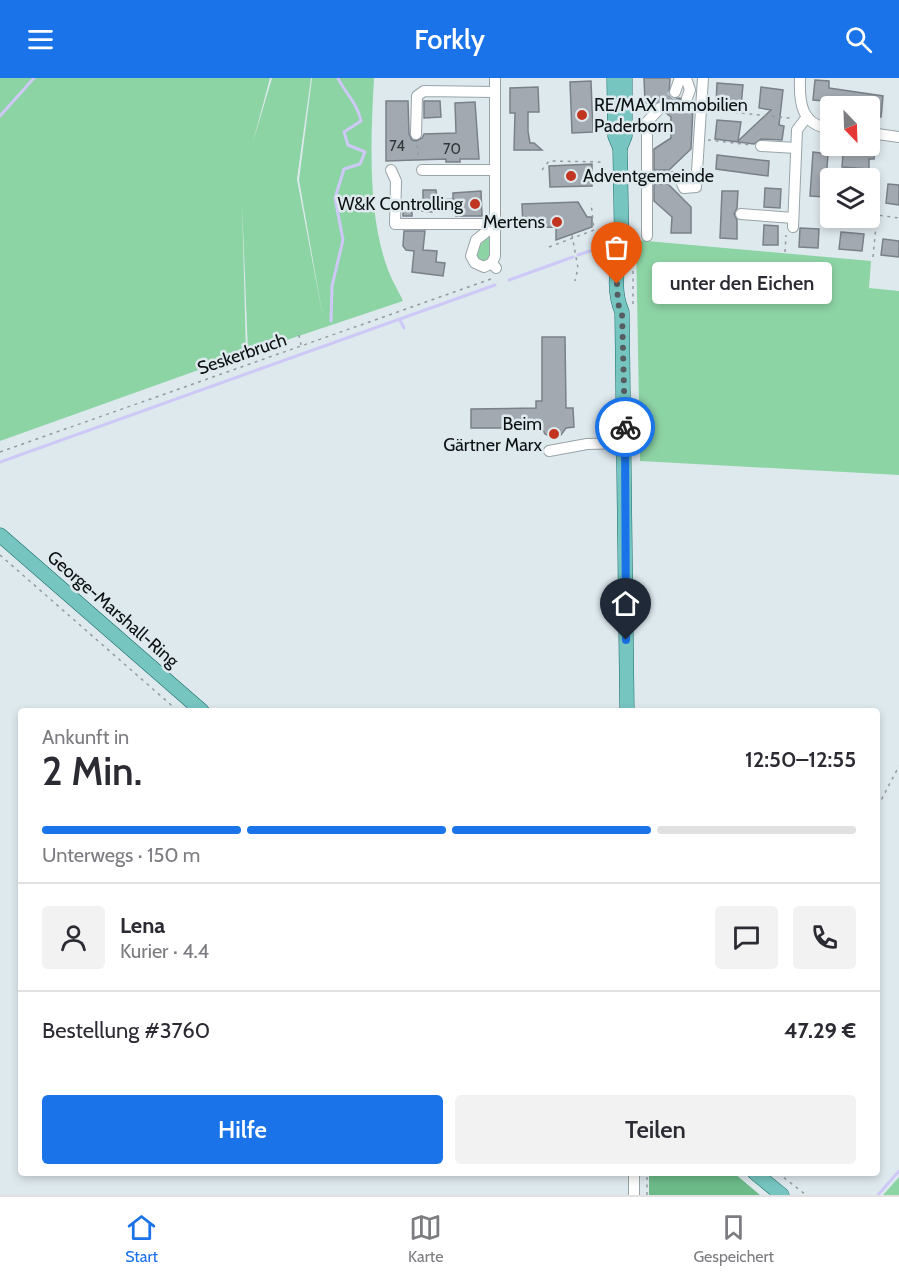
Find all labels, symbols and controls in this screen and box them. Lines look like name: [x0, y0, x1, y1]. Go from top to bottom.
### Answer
icon: menu: [24, 23, 57, 56]
text: Forkly: [414, 23, 485, 56]
icon: search: [842, 23, 875, 56]
place label: RE/MAX Immobilien Paderborn: [594, 94, 748, 137]
north arrow: [820, 96, 880, 156]
map controls: [820, 96, 880, 228]
marker: RE/MAX Immobilien Paderborn: [575, 108, 589, 122]
house number: 74: [389, 137, 405, 155]
house number: 70: [443, 140, 461, 158]
place label: Adventgemeinde: [583, 165, 714, 187]
button: layers: [820, 168, 880, 228]
marker: Adventgemeinde: [564, 169, 578, 183]
place label: W&K Controlling: [337, 193, 464, 215]
marker: W&K Controlling: [468, 197, 482, 211]
place label: Mertens: [483, 211, 545, 233]
marker: Mertens: [550, 215, 564, 229]
pin: [591, 222, 642, 284]
icon: bag: [600, 231, 633, 264]
callout: unter den Eichen: [653, 263, 833, 305]
text: unter den Eichen: [670, 271, 814, 295]
street label: Seskerbruch: [195, 328, 289, 380]
courier: [595, 397, 655, 457]
icon: bike: [609, 411, 642, 444]
place label: Beim Gärtner Marx: [443, 413, 542, 456]
marker: Beim Gärtner Marx: [547, 427, 561, 441]
street label: George-Marshall-Ring: [43, 546, 184, 673]
pin: [600, 578, 651, 640]
icon: home: [609, 587, 642, 620]
text: Ankunft in: [42, 725, 129, 749]
text: 12:50–12:55: [745, 746, 856, 773]
text: 2 Min.: [42, 747, 142, 795]
text: Unterwegs · 150 m: [42, 843, 200, 867]
button: person: [42, 906, 105, 969]
button: chat: [715, 906, 778, 969]
button: phone: [793, 906, 856, 969]
text: Lena: [120, 912, 165, 939]
text: Kurier · 4.4: [120, 939, 209, 963]
text: Bestellung #3760: [42, 1017, 210, 1044]
text: 47.29 €: [784, 1017, 856, 1044]
button: Hilfe: [42, 1095, 443, 1164]
button: Teilen: [455, 1095, 856, 1164]
tab: Start: [125, 1211, 158, 1266]
tab: Karte: [408, 1211, 443, 1266]
tab: Gespeichert: [693, 1211, 774, 1266]

